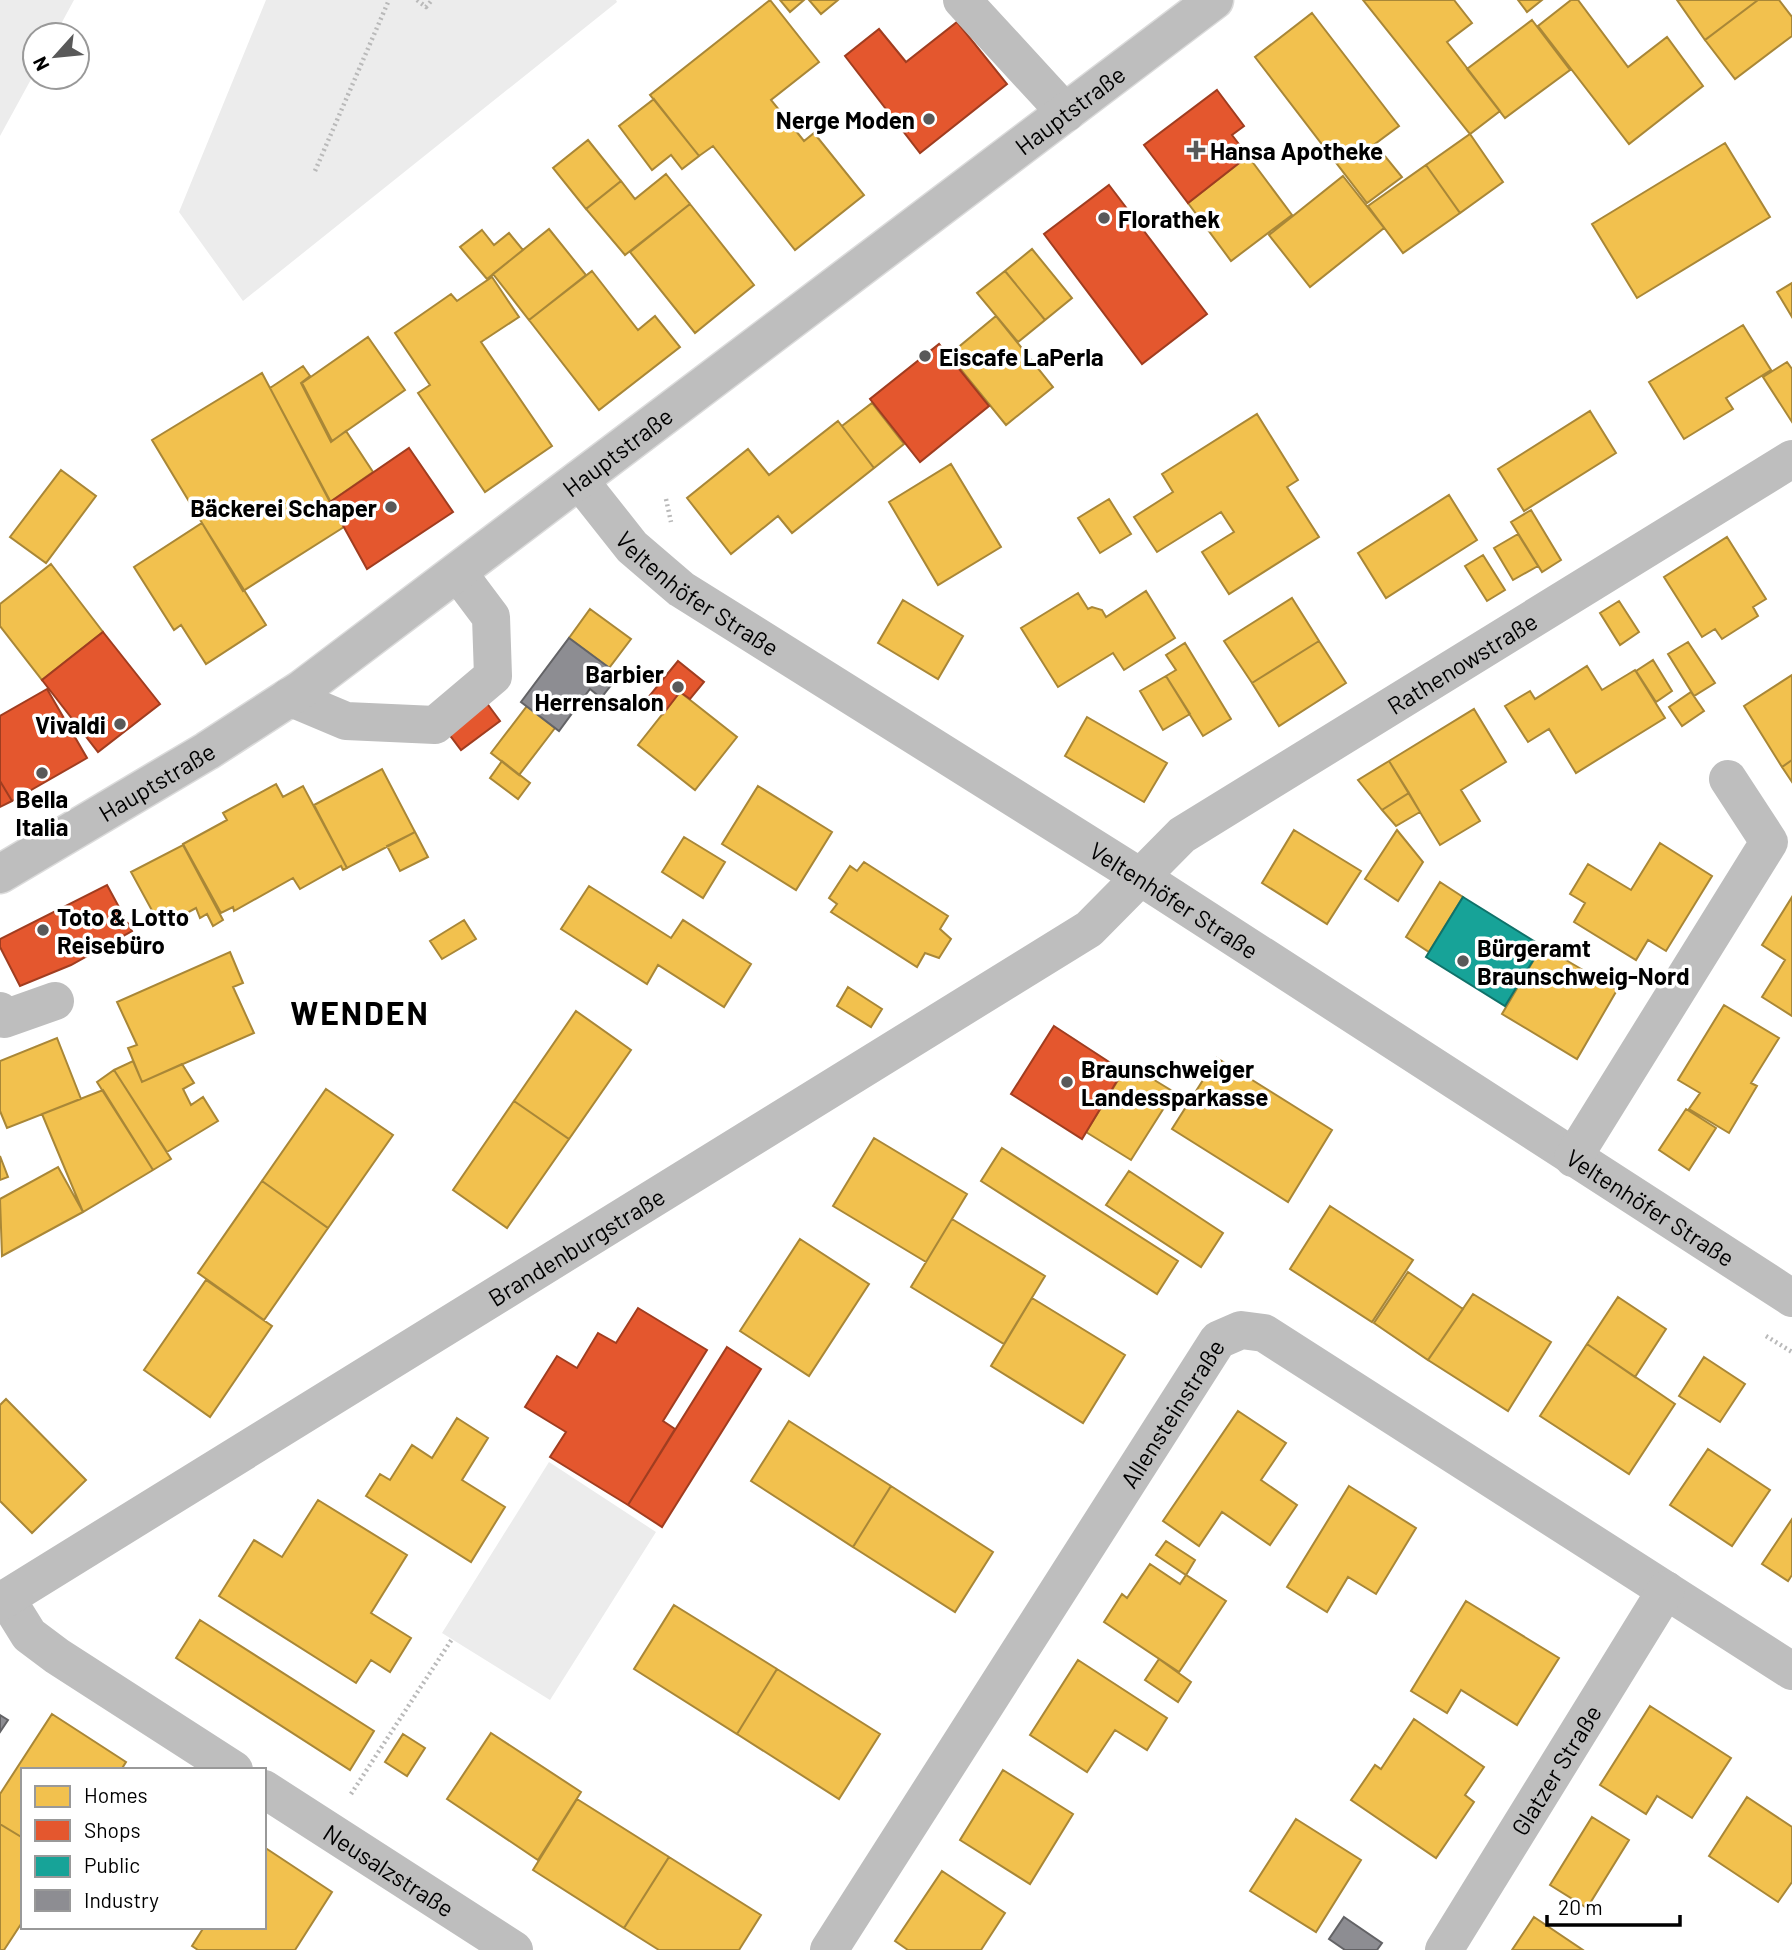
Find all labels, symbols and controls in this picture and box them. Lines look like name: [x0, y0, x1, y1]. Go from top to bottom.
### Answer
north arrow: [21, 21, 91, 91]
text: N: [27, 53, 54, 75]
street label: Hauptstraße: [1009, 58, 1130, 160]
place label: Nerge Moden: [776, 105, 915, 134]
marker: Nerge Moden: [921, 111, 937, 127]
place label: Hansa Apotheke: [1210, 136, 1383, 165]
marker: Hansa Apotheke: [1188, 142, 1204, 158]
place label: Florathek: [1118, 204, 1220, 233]
marker: Florathek: [1096, 210, 1112, 226]
place label: Eiscafe LaPerla: [939, 342, 1104, 371]
marker: Eiscafe LaPerla: [917, 348, 933, 364]
street label: Hauptstraße: [556, 400, 678, 502]
place label: Bäckerei Schaper: [190, 493, 377, 522]
marker: Bäckerei Schaper: [383, 499, 399, 515]
street label: Veltenhöfer Straße: [610, 525, 785, 661]
street label: Rathenowstraße: [1382, 605, 1542, 720]
place label: Barbier Herrensalon: [534, 659, 664, 716]
marker: Barbier Herrensalon: [670, 679, 686, 695]
place label: Vivaldi: [35, 710, 106, 739]
marker: Vivaldi: [112, 716, 128, 732]
street label: Hauptstraße: [93, 735, 220, 827]
marker: Bella Italia: [34, 765, 50, 781]
place label: Bella Italia: [16, 784, 68, 841]
street label: Veltenhöfer Straße: [1085, 835, 1264, 964]
place label: Toto & Lotto Reisebüro: [57, 902, 189, 959]
marker: Toto & Lotto Reisebüro: [35, 922, 51, 938]
place label: Bürgeramt Braunschweig-Nord: [1477, 933, 1690, 990]
marker: Bürgeramt Braunschweig-Nord: [1455, 953, 1471, 969]
district label: WENDEN: [290, 993, 430, 1031]
place label: Braunschweiger Landessparkasse: [1081, 1054, 1268, 1111]
marker: Braunschweiger Landessparkasse: [1059, 1074, 1075, 1090]
street label: Veltenhöfer Straße: [1561, 1142, 1741, 1272]
street label: Brandenburgstraße: [482, 1181, 670, 1312]
street label: Allensteinstraße: [1113, 1333, 1230, 1493]
street label: Glatzer Straße: [1504, 1699, 1606, 1840]
legend: [21, 1768, 266, 1929]
text: Homes: [84, 1782, 148, 1807]
text: Shops: [84, 1817, 141, 1842]
street label: Neusalzstraße: [319, 1817, 460, 1922]
text: Public: [84, 1852, 140, 1877]
scale bar: [1547, 1884, 1680, 1928]
text: Industry: [84, 1887, 159, 1912]
text: 20 m: [1558, 1894, 1603, 1919]

